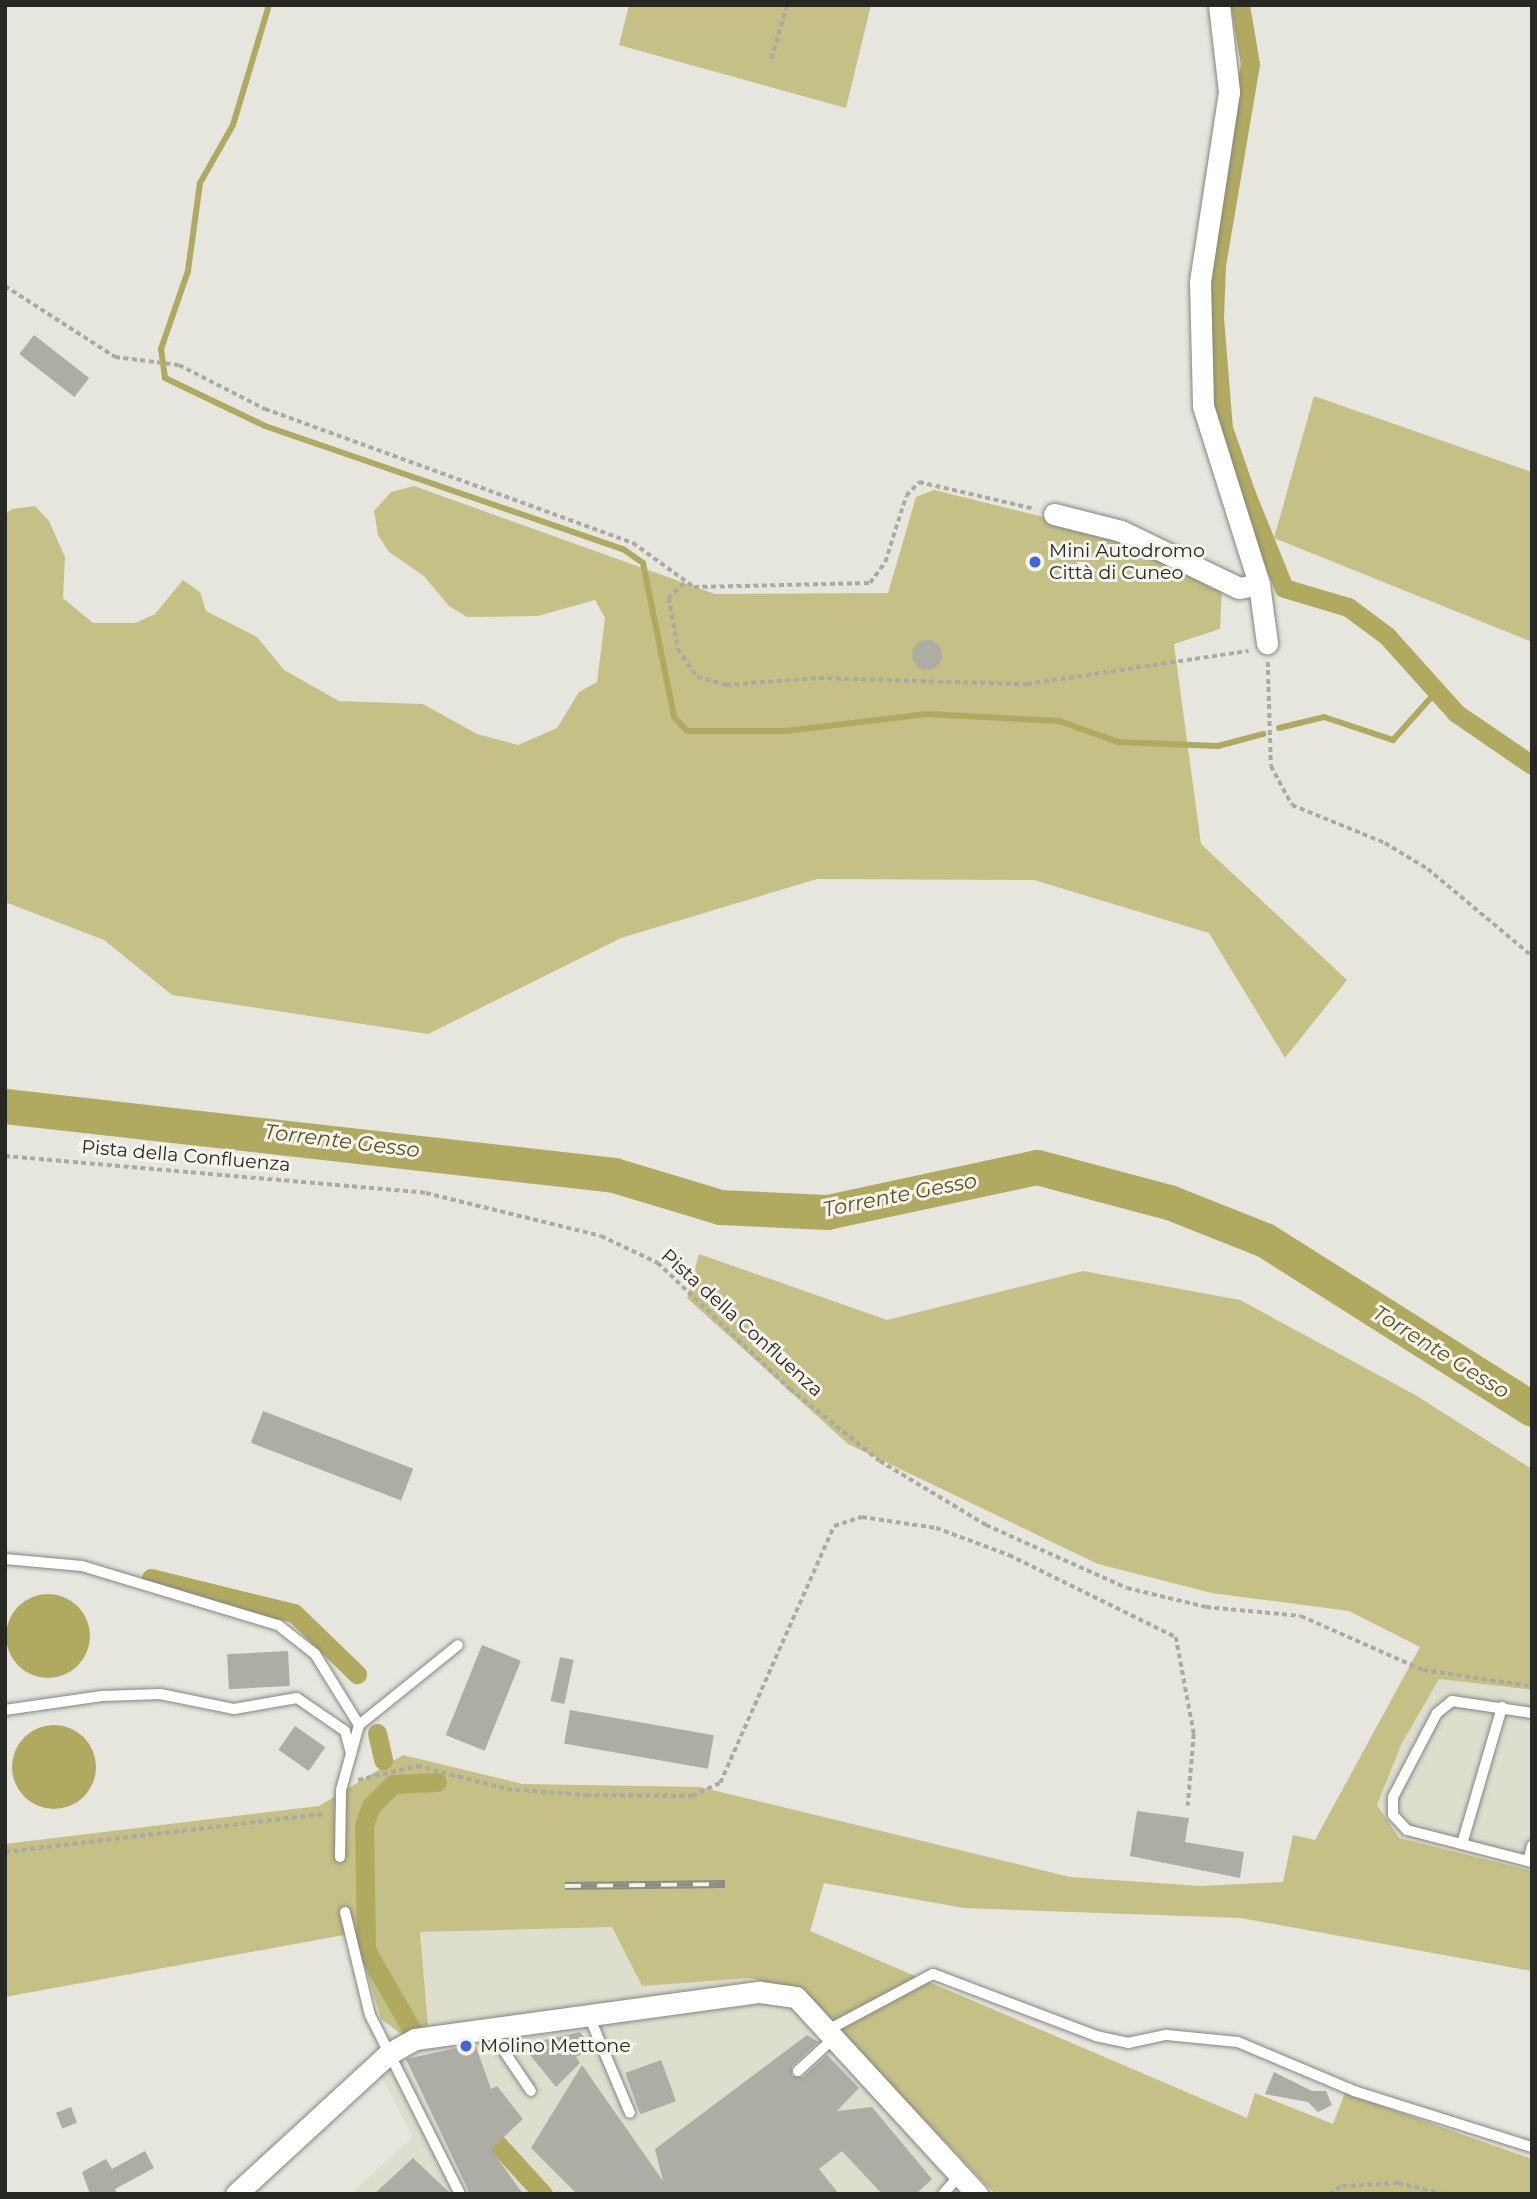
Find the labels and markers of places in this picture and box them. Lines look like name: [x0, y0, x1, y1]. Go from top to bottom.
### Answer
place label: Mini Autodromo Città di Cuneo: [1049, 540, 1205, 584]
marker: Mini Autodromo Città di Cuneo: [1027, 554, 1043, 570]
place label: Molino Mettone: [480, 2035, 631, 2057]
marker: Molino Mettone: [458, 2038, 474, 2054]

